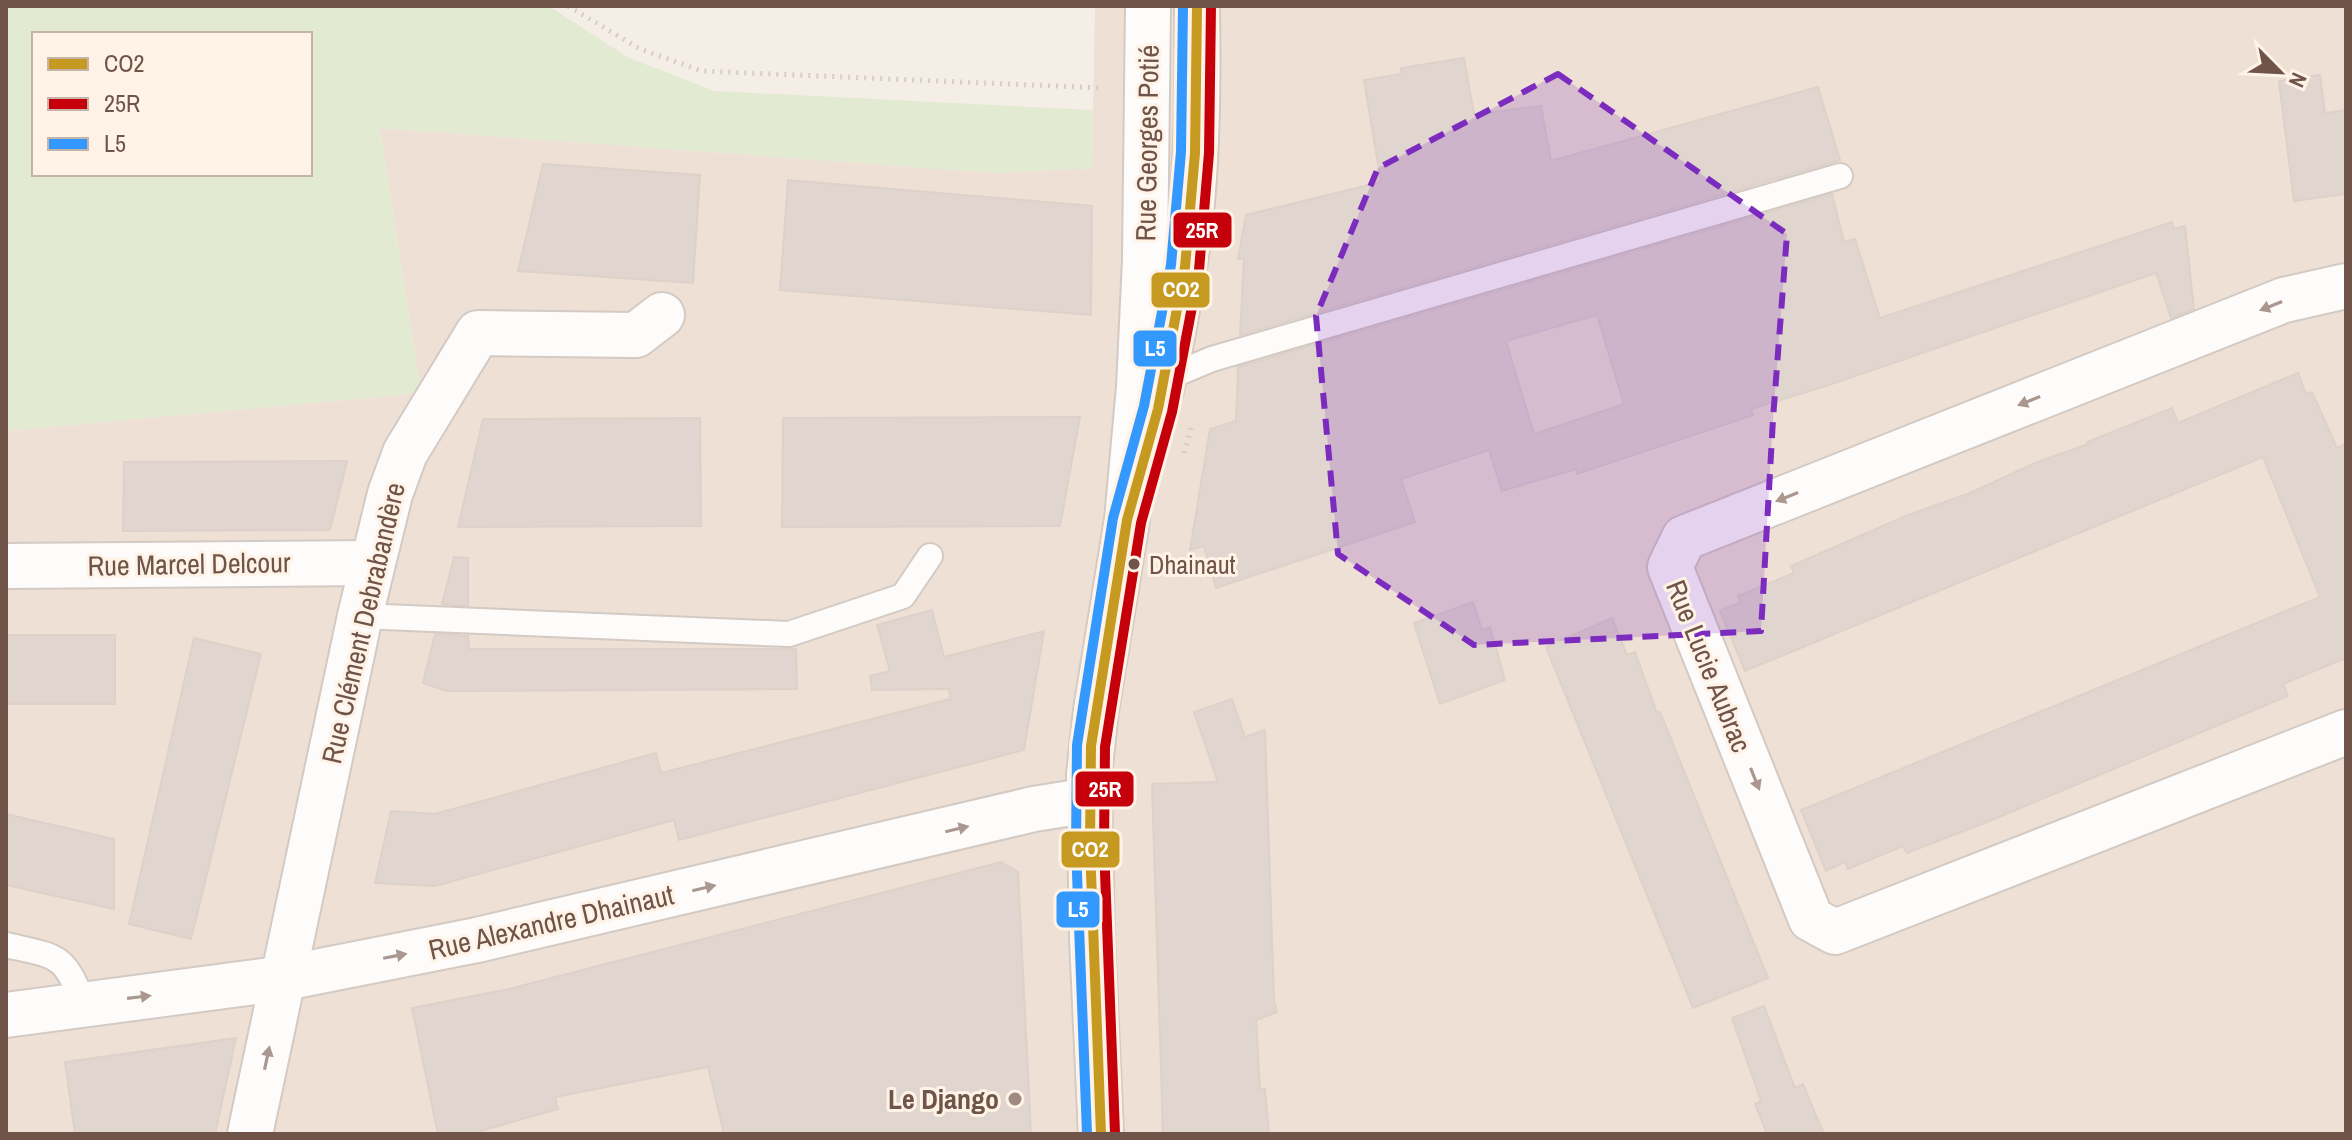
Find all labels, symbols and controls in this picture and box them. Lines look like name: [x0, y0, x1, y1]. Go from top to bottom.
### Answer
legend: [32, 32, 312, 176]
north arrow: [2240, 32, 2320, 112]
street label: Rue Georges Potié: [1126, 44, 1168, 242]
text: CO2: [104, 47, 144, 79]
text: N: [2282, 68, 2315, 92]
text: 25R: [104, 87, 140, 119]
text: L5: [104, 127, 126, 159]
line badge: 25R: [1172, 211, 1233, 249]
text: 25R: [1185, 215, 1219, 245]
line badge: CO2: [1150, 271, 1211, 309]
text: CO2: [1162, 274, 1200, 304]
one-way arrow: [2259, 300, 2283, 313]
line badge: L5: [1132, 329, 1178, 368]
text: L5: [1144, 333, 1166, 363]
one-way arrow: [2017, 395, 2041, 408]
street label: Rue Clément Debrabandère: [312, 479, 414, 767]
one-way arrow: [1775, 491, 1799, 504]
street label: Rue Marcel Delcour: [87, 543, 291, 585]
place label: Dhainaut: [1149, 547, 1236, 582]
marker: Dhainaut: [1126, 556, 1142, 572]
street label: Rue Lucie Aubrac: [1657, 574, 1761, 758]
one-way arrow: [1749, 767, 1762, 791]
line badge: 25R: [1074, 770, 1135, 808]
text: 25R: [1088, 774, 1122, 804]
one-way arrow: [945, 822, 970, 835]
line badge: CO2: [1060, 830, 1121, 869]
text: CO2: [1071, 834, 1109, 864]
street label: Rue Alexandre Dhainaut: [425, 875, 677, 969]
one-way arrow: [692, 881, 717, 893]
line badge: L5: [1055, 890, 1101, 929]
text: L5: [1067, 894, 1089, 924]
one-way arrow: [383, 949, 408, 962]
one-way arrow: [127, 990, 152, 1003]
one-way arrow: [261, 1045, 274, 1070]
place label: Le Django: [888, 1080, 999, 1118]
marker: Le Django: [1006, 1090, 1024, 1108]

